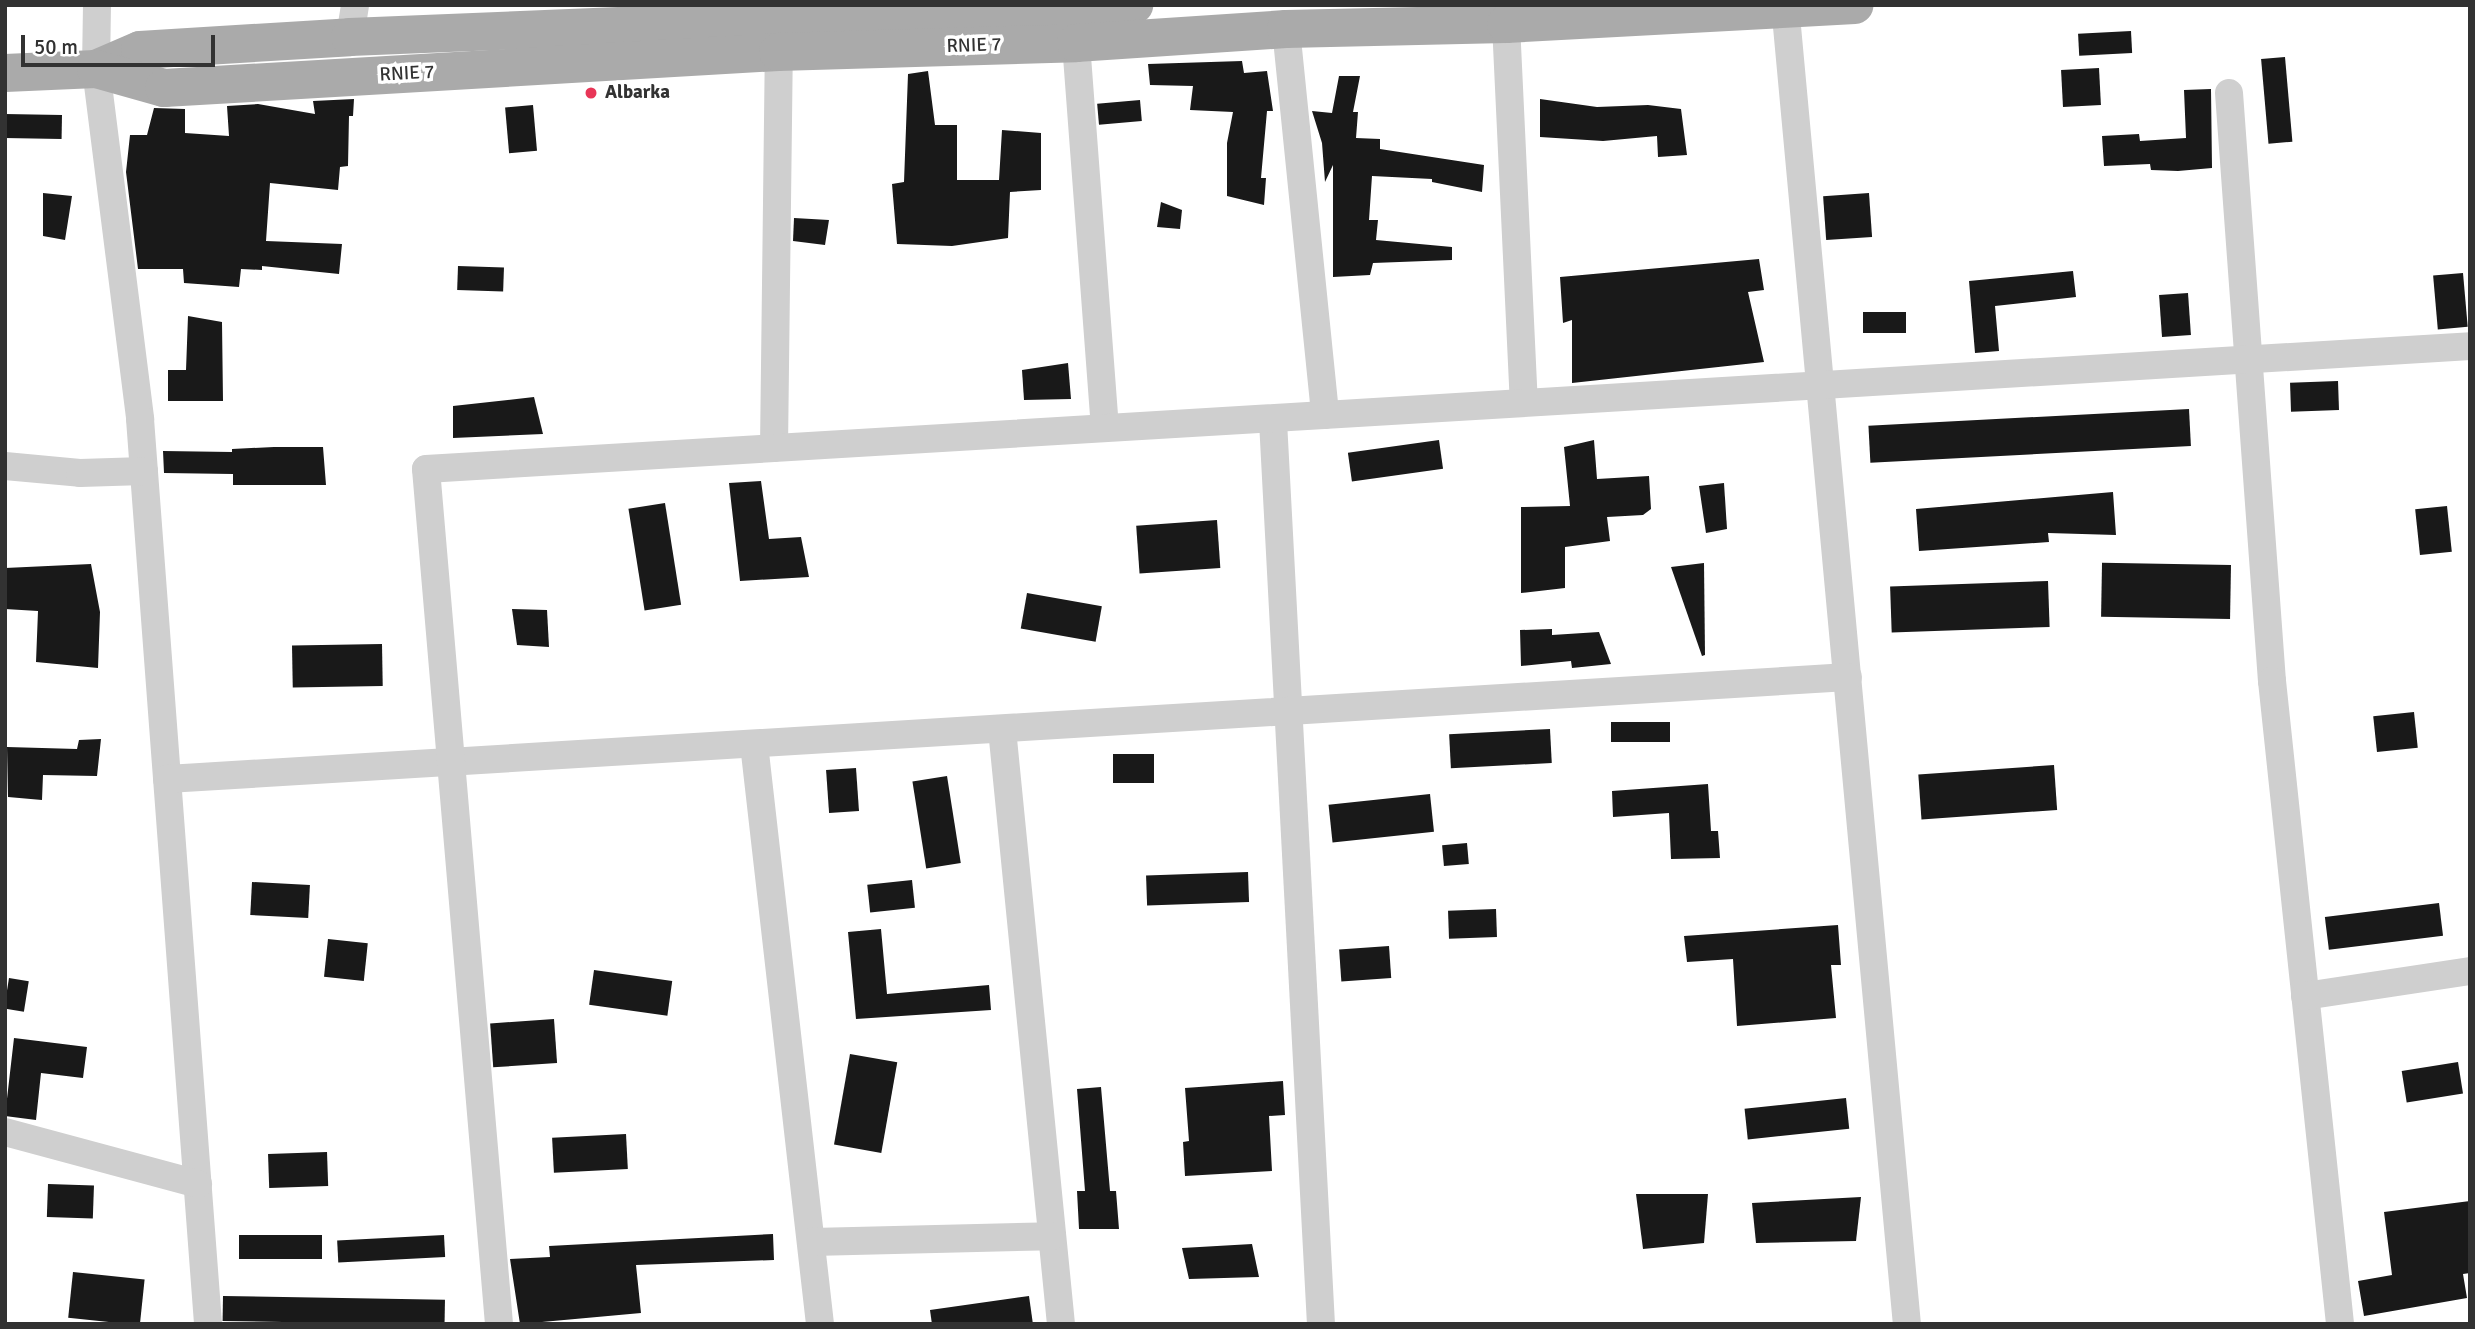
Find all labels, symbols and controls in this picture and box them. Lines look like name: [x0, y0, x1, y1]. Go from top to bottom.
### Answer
scale bar: [24, 21, 219, 65]
text: 50 m: [34, 34, 78, 60]
street label: RNIE 7: [946, 34, 1002, 58]
street label: RNIE 7: [379, 61, 435, 87]
place label: Albarka: [605, 82, 670, 104]
marker: Albarka: [583, 85, 599, 101]

